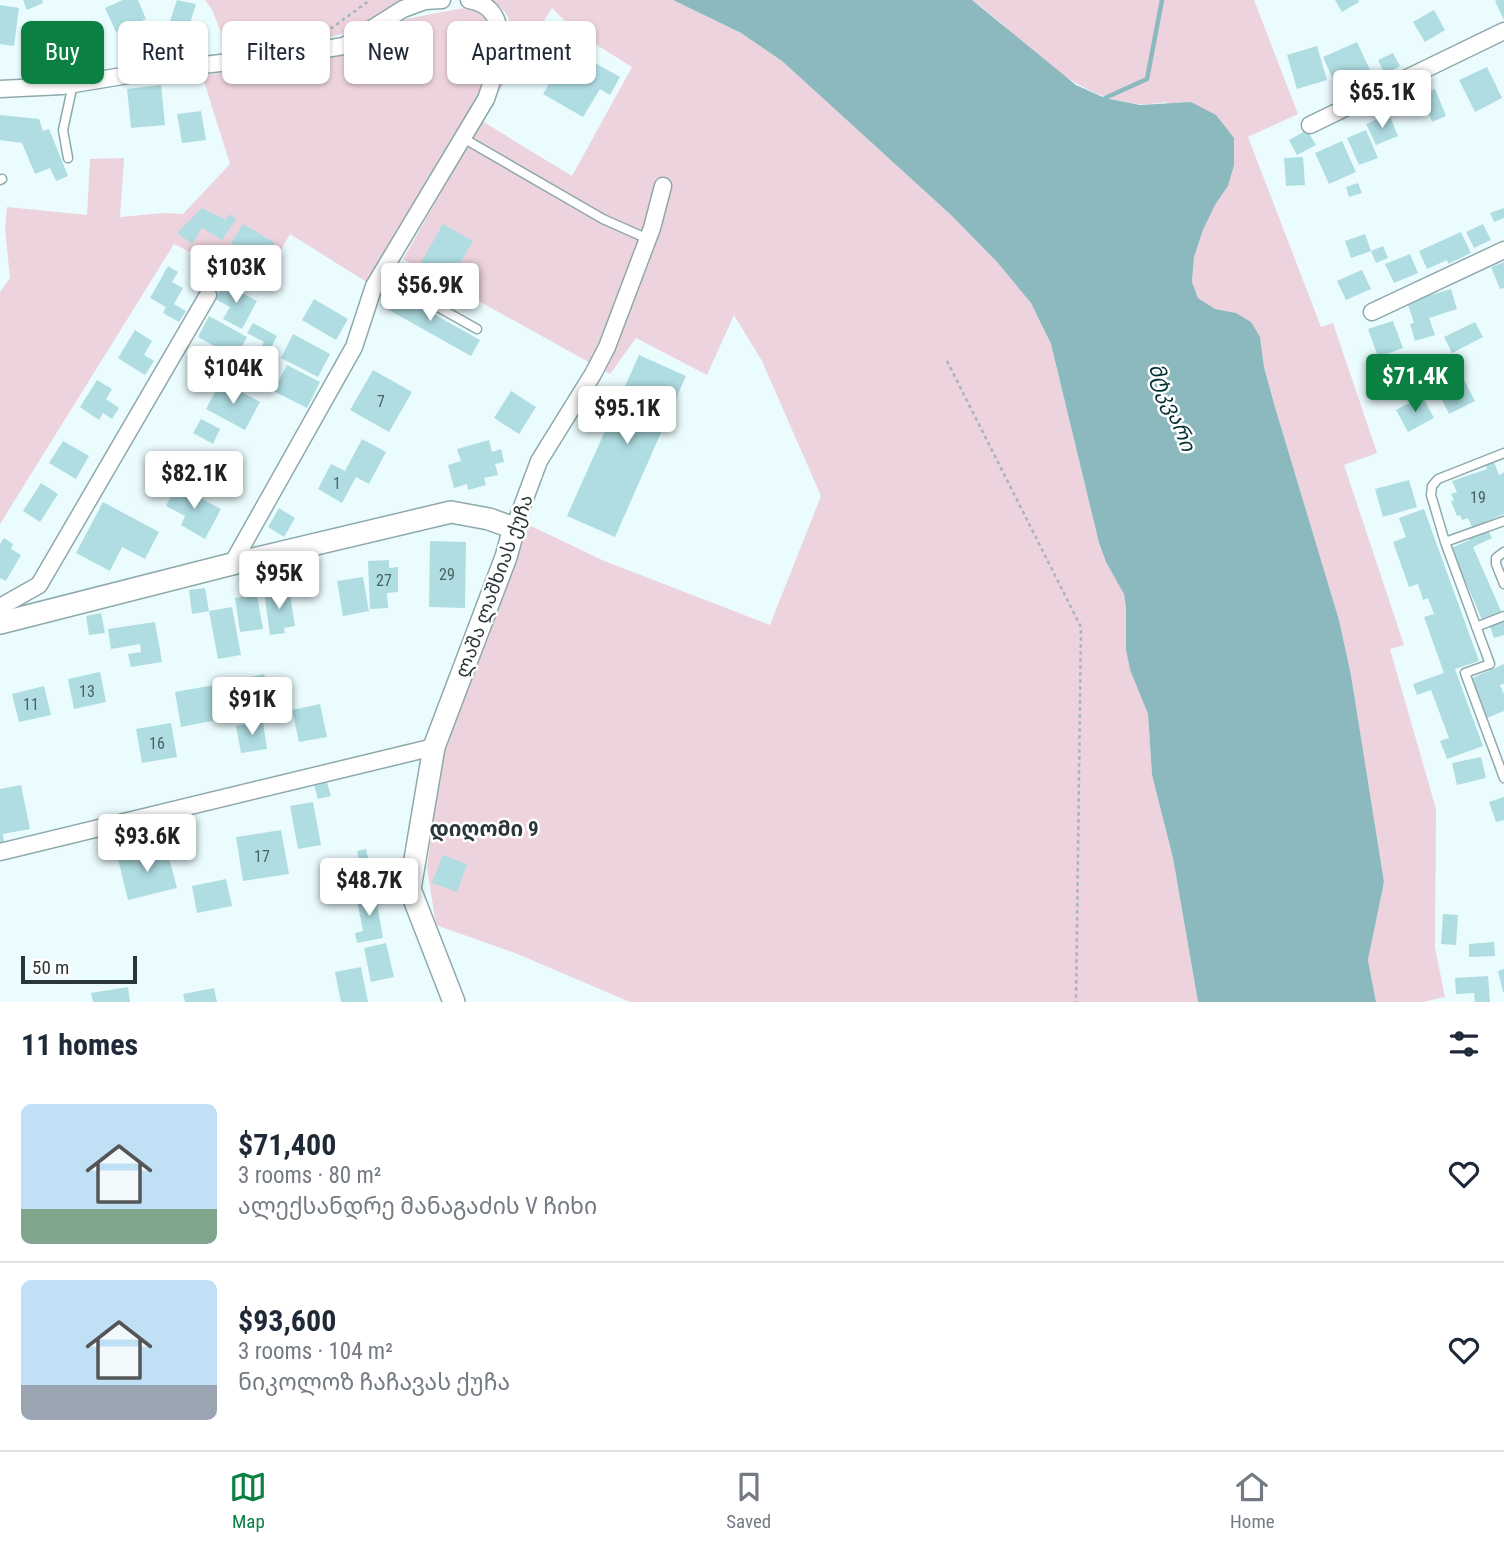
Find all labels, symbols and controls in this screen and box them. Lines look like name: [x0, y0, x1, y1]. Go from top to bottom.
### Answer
chip: Buy: [21, 21, 104, 84]
chip: Rent: [118, 21, 208, 84]
chip: Filters: [222, 21, 330, 84]
chip: New: [344, 21, 433, 84]
chip: Apartment: [447, 21, 596, 84]
pin: $65.1K: [1325, 71, 1439, 130]
text: $65.1K: [1349, 79, 1415, 106]
pin: $103K: [187, 246, 285, 305]
text: $103K: [206, 254, 266, 281]
pin: $56.9K: [373, 264, 487, 323]
text: $56.9K: [397, 272, 463, 299]
pin: $104K: [184, 346, 282, 406]
pin: $71.4K: [1358, 354, 1472, 414]
text: $104K: [203, 355, 263, 382]
water label: მტკვარი: [1143, 360, 1201, 456]
text: $71.4K: [1382, 363, 1448, 390]
pin: $95.1K: [570, 386, 684, 446]
house number: 7: [377, 392, 385, 411]
text: $95.1K: [594, 395, 660, 422]
pin: $82.1K: [137, 452, 251, 511]
text: $82.1K: [161, 460, 227, 487]
house number: 1: [333, 474, 341, 493]
house number: 19: [1470, 488, 1486, 507]
street label: ლაშა ლაშხიას ქუჩა: [450, 491, 539, 681]
pin: $95K: [238, 552, 320, 611]
text: $95K: [255, 560, 303, 587]
house number: 29: [439, 565, 455, 584]
house number: 27: [376, 571, 392, 590]
pin: $91K: [211, 678, 293, 737]
house number: 13: [79, 682, 95, 701]
text: $91K: [228, 686, 276, 713]
house number: 11: [23, 695, 39, 714]
house number: 16: [149, 734, 165, 753]
pin: $93.6K: [90, 814, 204, 874]
district label: დიღომი 9: [429, 817, 539, 842]
text: $93.6K: [114, 823, 180, 850]
house number: 17: [254, 847, 270, 866]
pin: $48.7K: [312, 858, 426, 918]
text: $48.7K: [336, 867, 402, 894]
scale bar: [21, 953, 136, 985]
text: 50 m: [32, 956, 69, 979]
icon: filters: [1445, 1025, 1483, 1063]
text: 11 homes: [21, 1027, 138, 1062]
text: $71,400: [238, 1127, 336, 1162]
icon: home: [77, 1132, 161, 1216]
icon: heart: [1445, 1155, 1483, 1193]
text: 3 rooms · 80 m²: [238, 1162, 381, 1189]
text: ალექსანდრე მანაგაძის V ჩიხი: [238, 1193, 597, 1220]
text: $93,600: [238, 1303, 336, 1338]
icon: home: [77, 1308, 161, 1392]
icon: heart: [1445, 1331, 1483, 1369]
text: 3 rooms · 104 m²: [238, 1338, 393, 1365]
text: ნიკოლოზ ჩაჩავას ქუჩა: [238, 1369, 510, 1396]
tab: Map: [229, 1468, 267, 1533]
tab: Saved: [726, 1468, 771, 1533]
tab: Home: [1230, 1468, 1275, 1533]

